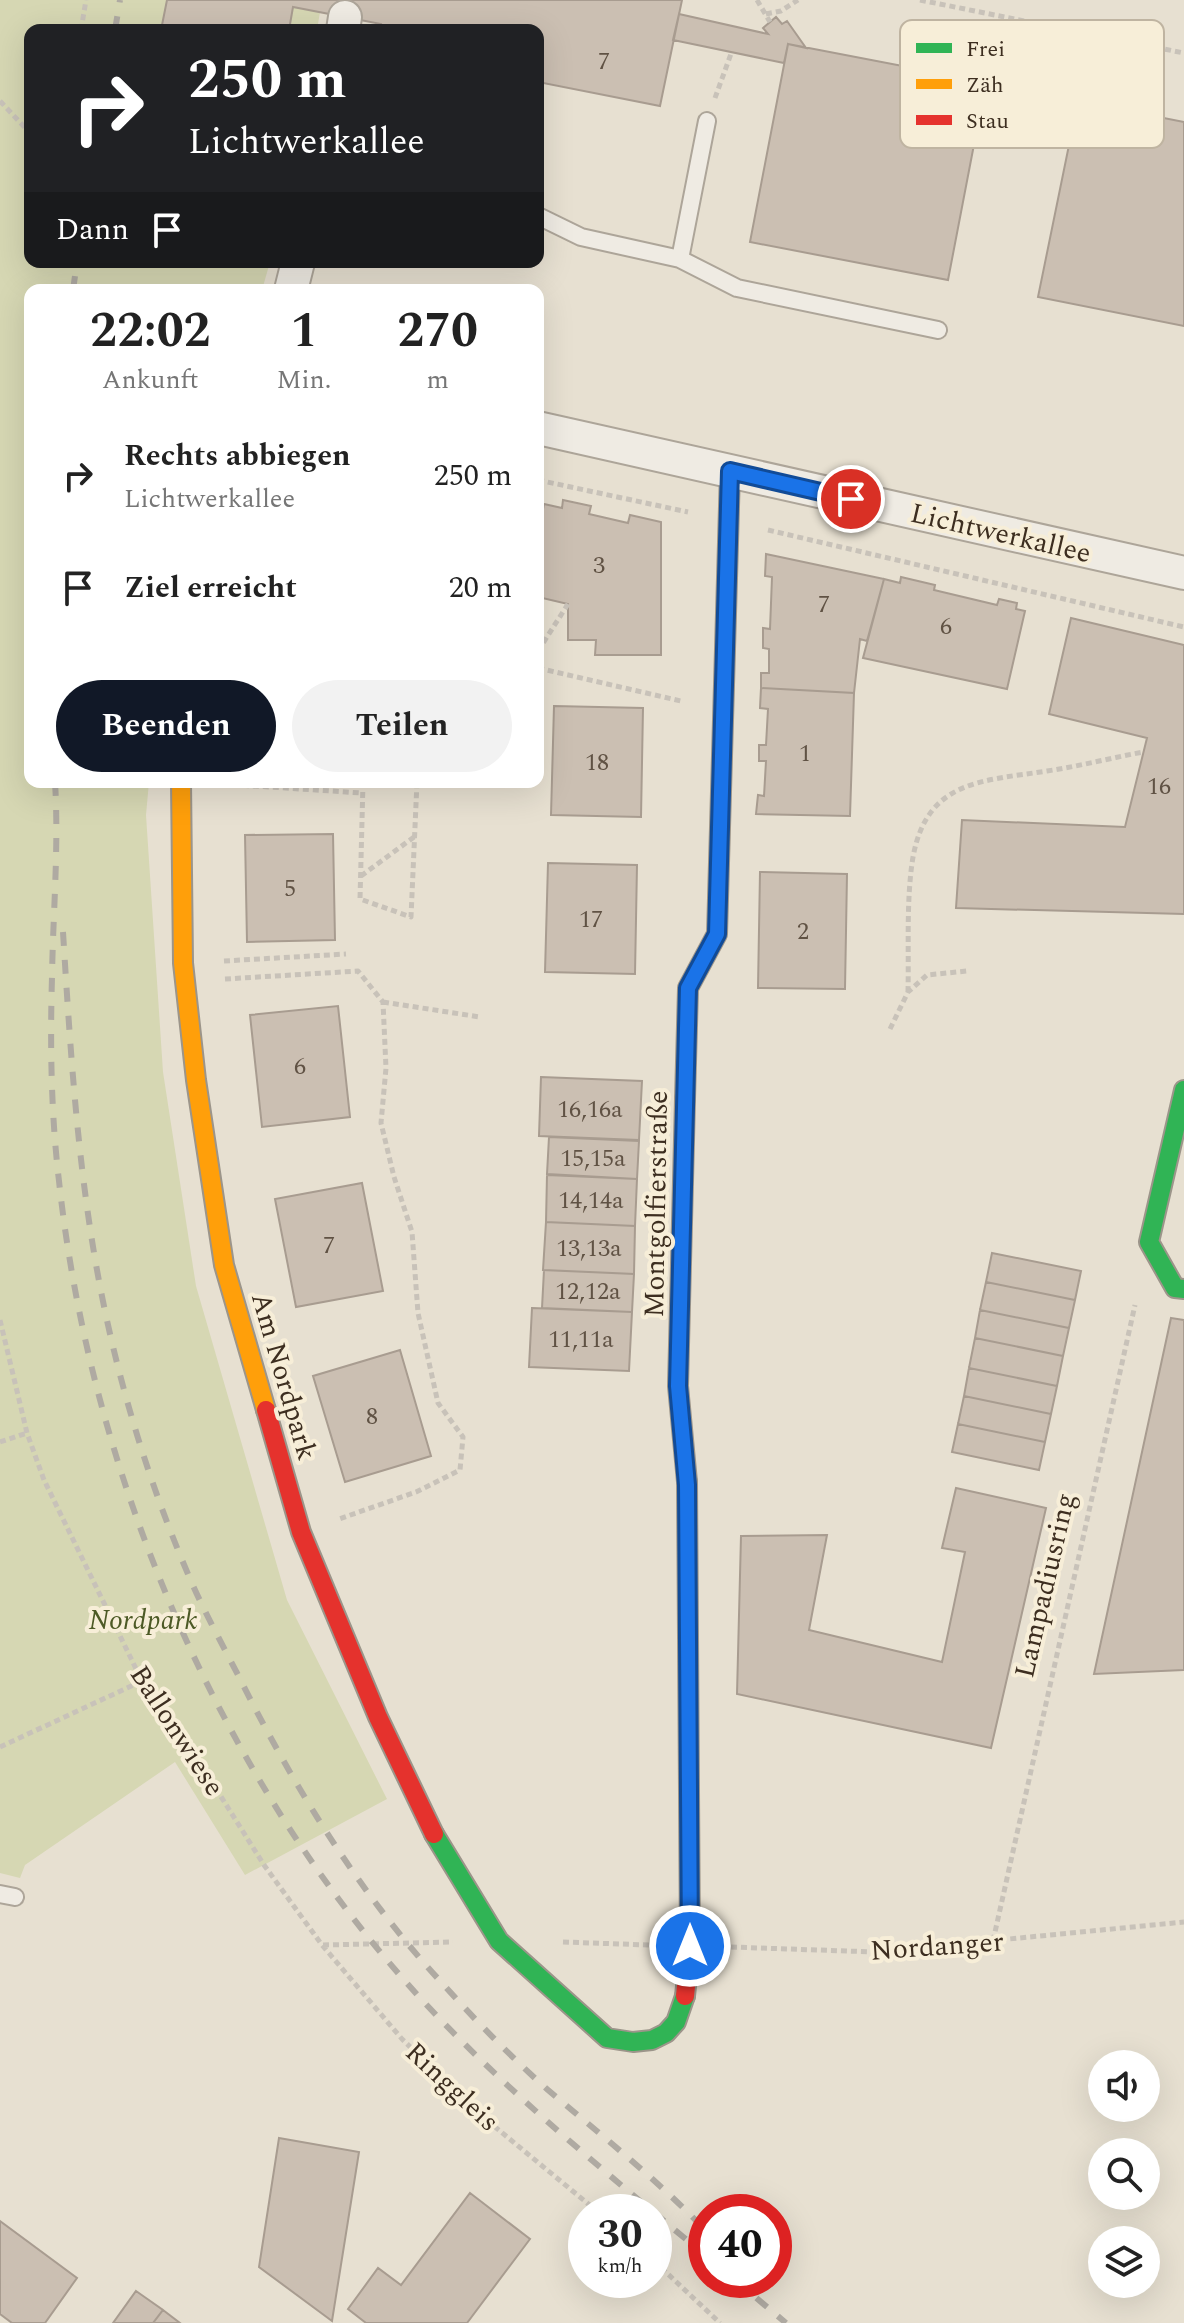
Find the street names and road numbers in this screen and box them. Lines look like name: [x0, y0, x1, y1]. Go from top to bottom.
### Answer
street label: Lichtwerkallee: [906, 492, 1095, 575]
street label: Montgolfierstraße: [633, 1090, 680, 1318]
street label: Am Nordpark: [239, 1287, 328, 1465]
street label: Lampadiusring: [1003, 1489, 1088, 1682]
street label: Ballonwiese: [118, 1657, 235, 1805]
street label: Nordanger: [869, 1920, 1005, 1973]
street label: Ringgleis: [395, 2032, 509, 2142]

